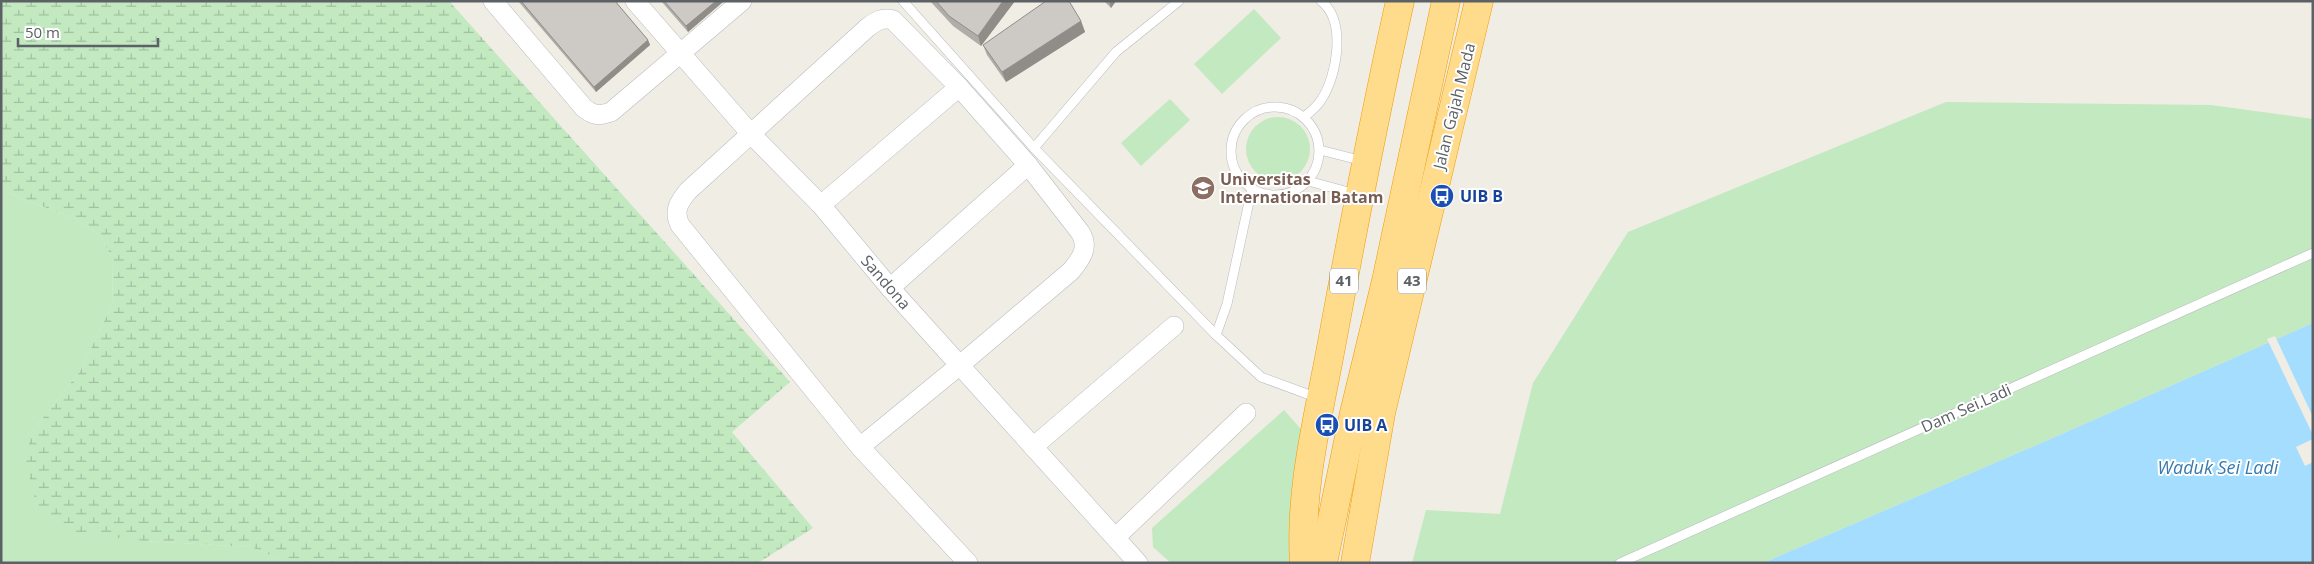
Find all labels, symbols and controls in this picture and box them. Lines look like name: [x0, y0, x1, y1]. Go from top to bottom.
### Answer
scale bar: [18, 15, 158, 47]
text: 50 m: [25, 22, 60, 42]
street label: Jalan Gajah Mada: [1427, 41, 1480, 173]
place label: Universitas International Batam: [1220, 168, 1383, 208]
school or university icon: Universitas International Batam: [1190, 175, 1216, 201]
bus stop icon: UIB B: [1429, 183, 1455, 209]
place label: UIB B: [1460, 185, 1503, 207]
street label: Sandona: [856, 250, 916, 314]
road number: 41: [1330, 268, 1358, 294]
road number: 43: [1398, 268, 1426, 294]
street label: Dam Sei.Ladi: [1917, 378, 2015, 438]
bus stop icon: UIB A: [1314, 412, 1340, 438]
place label: UIB A: [1344, 414, 1388, 436]
water label: Waduk Sei Ladi: [2158, 455, 2279, 479]

